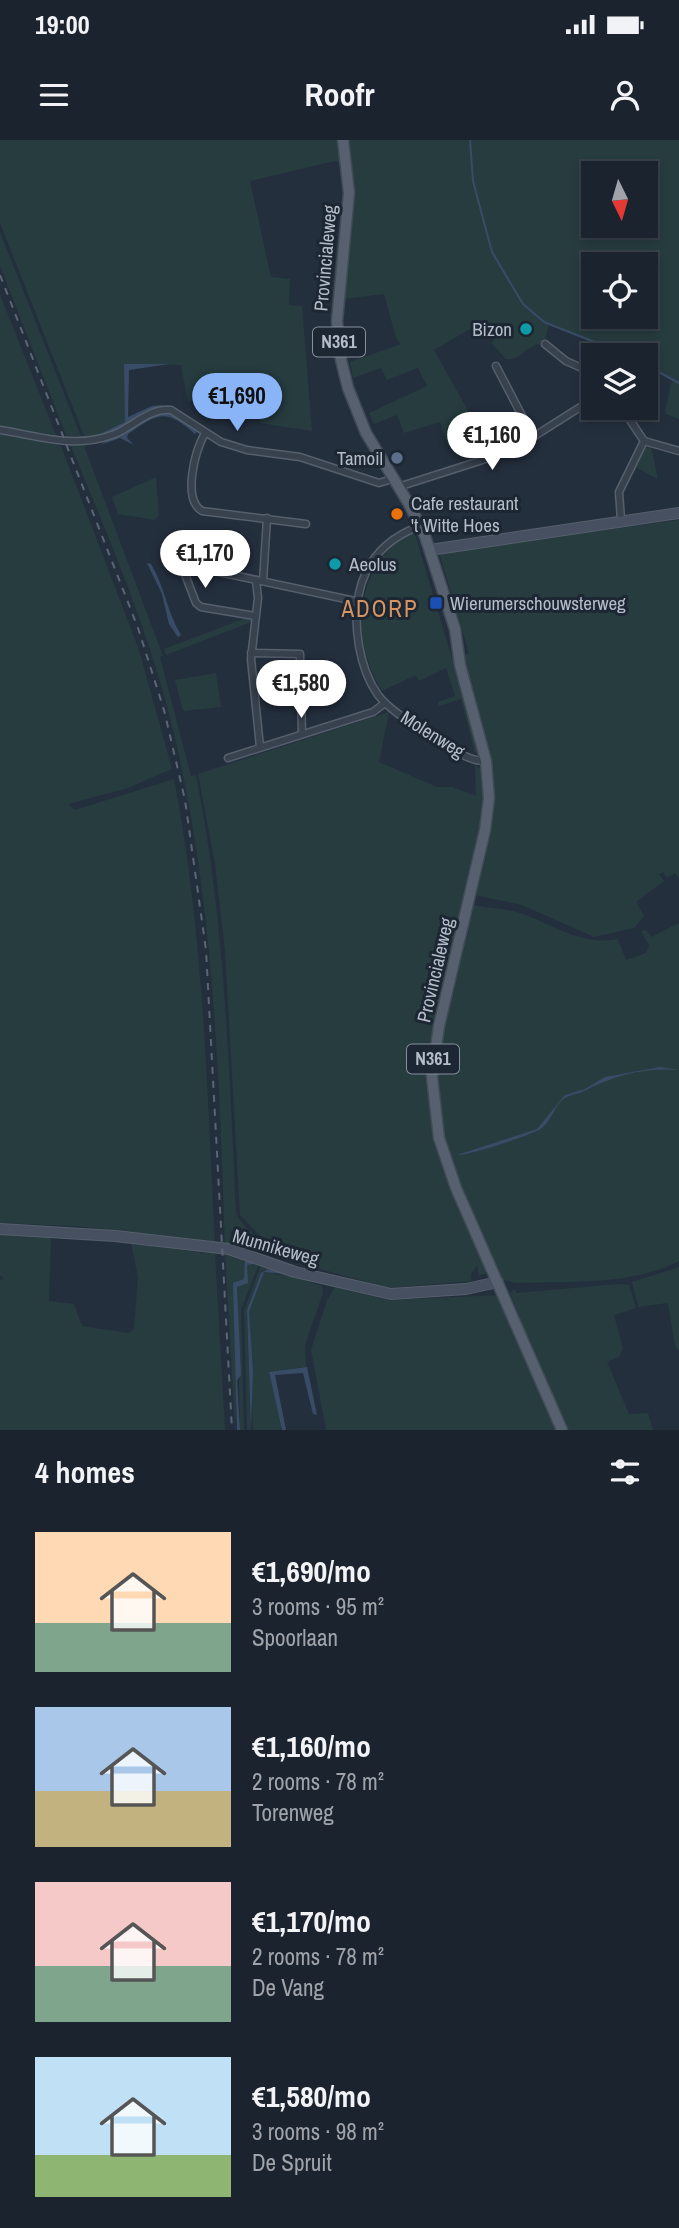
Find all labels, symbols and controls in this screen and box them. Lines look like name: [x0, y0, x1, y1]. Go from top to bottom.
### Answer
text: 19:00: [35, 7, 90, 42]
text: Roofr: [305, 73, 374, 116]
icon: menu: [35, 76, 73, 114]
icon: person: [606, 76, 644, 114]
north arrow: [581, 161, 658, 238]
map controls: [581, 161, 658, 420]
street label: Provincialeweg: [307, 203, 343, 312]
button: locate: [581, 252, 658, 329]
place label: Bizon: [472, 316, 512, 342]
marker: Bizon: [518, 321, 534, 337]
road number: N361: [313, 328, 365, 356]
button: layers: [581, 343, 658, 420]
pin: €1,690: [180, 373, 294, 433]
text: €1,690: [208, 380, 266, 411]
pin: €1,160: [435, 412, 549, 472]
text: €1,160: [463, 419, 521, 450]
place label: Tamoil: [337, 445, 383, 471]
marker: Tamoil: [389, 450, 405, 466]
place label: Cafe restaurant 't Witte Hoes: [411, 490, 519, 538]
marker: Cafe restaurant 't Witte Hoes: [389, 506, 405, 522]
pin: €1,170: [148, 531, 262, 590]
text: €1,170: [176, 537, 234, 568]
place label: Aeolus: [348, 551, 397, 577]
marker: Aeolus: [327, 556, 343, 572]
place label: Wierumerschouwsterweg: [450, 590, 626, 616]
district label: ADORP: [340, 593, 419, 624]
marker: Wierumerschouwsterweg: [428, 595, 444, 611]
pin: €1,580: [244, 660, 358, 720]
text: €1,580: [272, 667, 330, 698]
street label: Molenweg: [396, 704, 470, 764]
street label: Provincialeweg: [410, 915, 460, 1025]
road number: N361: [407, 1044, 459, 1074]
street label: Munnikeweg: [230, 1222, 322, 1272]
text: 4 homes: [35, 1452, 135, 1492]
icon: filters: [606, 1453, 644, 1491]
text: €1,690/mo: [252, 1551, 371, 1591]
icon: home: [91, 1560, 175, 1644]
text: 3 rooms · 95 m²: [252, 1591, 384, 1622]
text: Spoorlaan: [252, 1622, 338, 1653]
text: €1,160/mo: [252, 1726, 371, 1766]
icon: home: [91, 1735, 175, 1819]
text: 2 rooms · 78 m²: [252, 1766, 384, 1797]
text: Torenweg: [252, 1797, 334, 1828]
text: €1,170/mo: [252, 1901, 371, 1941]
icon: home: [91, 1910, 175, 1994]
text: 2 rooms · 78 m²: [252, 1941, 384, 1972]
text: De Vang: [252, 1972, 324, 2003]
text: €1,580/mo: [252, 2076, 371, 2116]
icon: home: [91, 2085, 175, 2169]
text: 3 rooms · 98 m²: [252, 2116, 384, 2147]
text: De Spruit: [252, 2147, 332, 2178]

